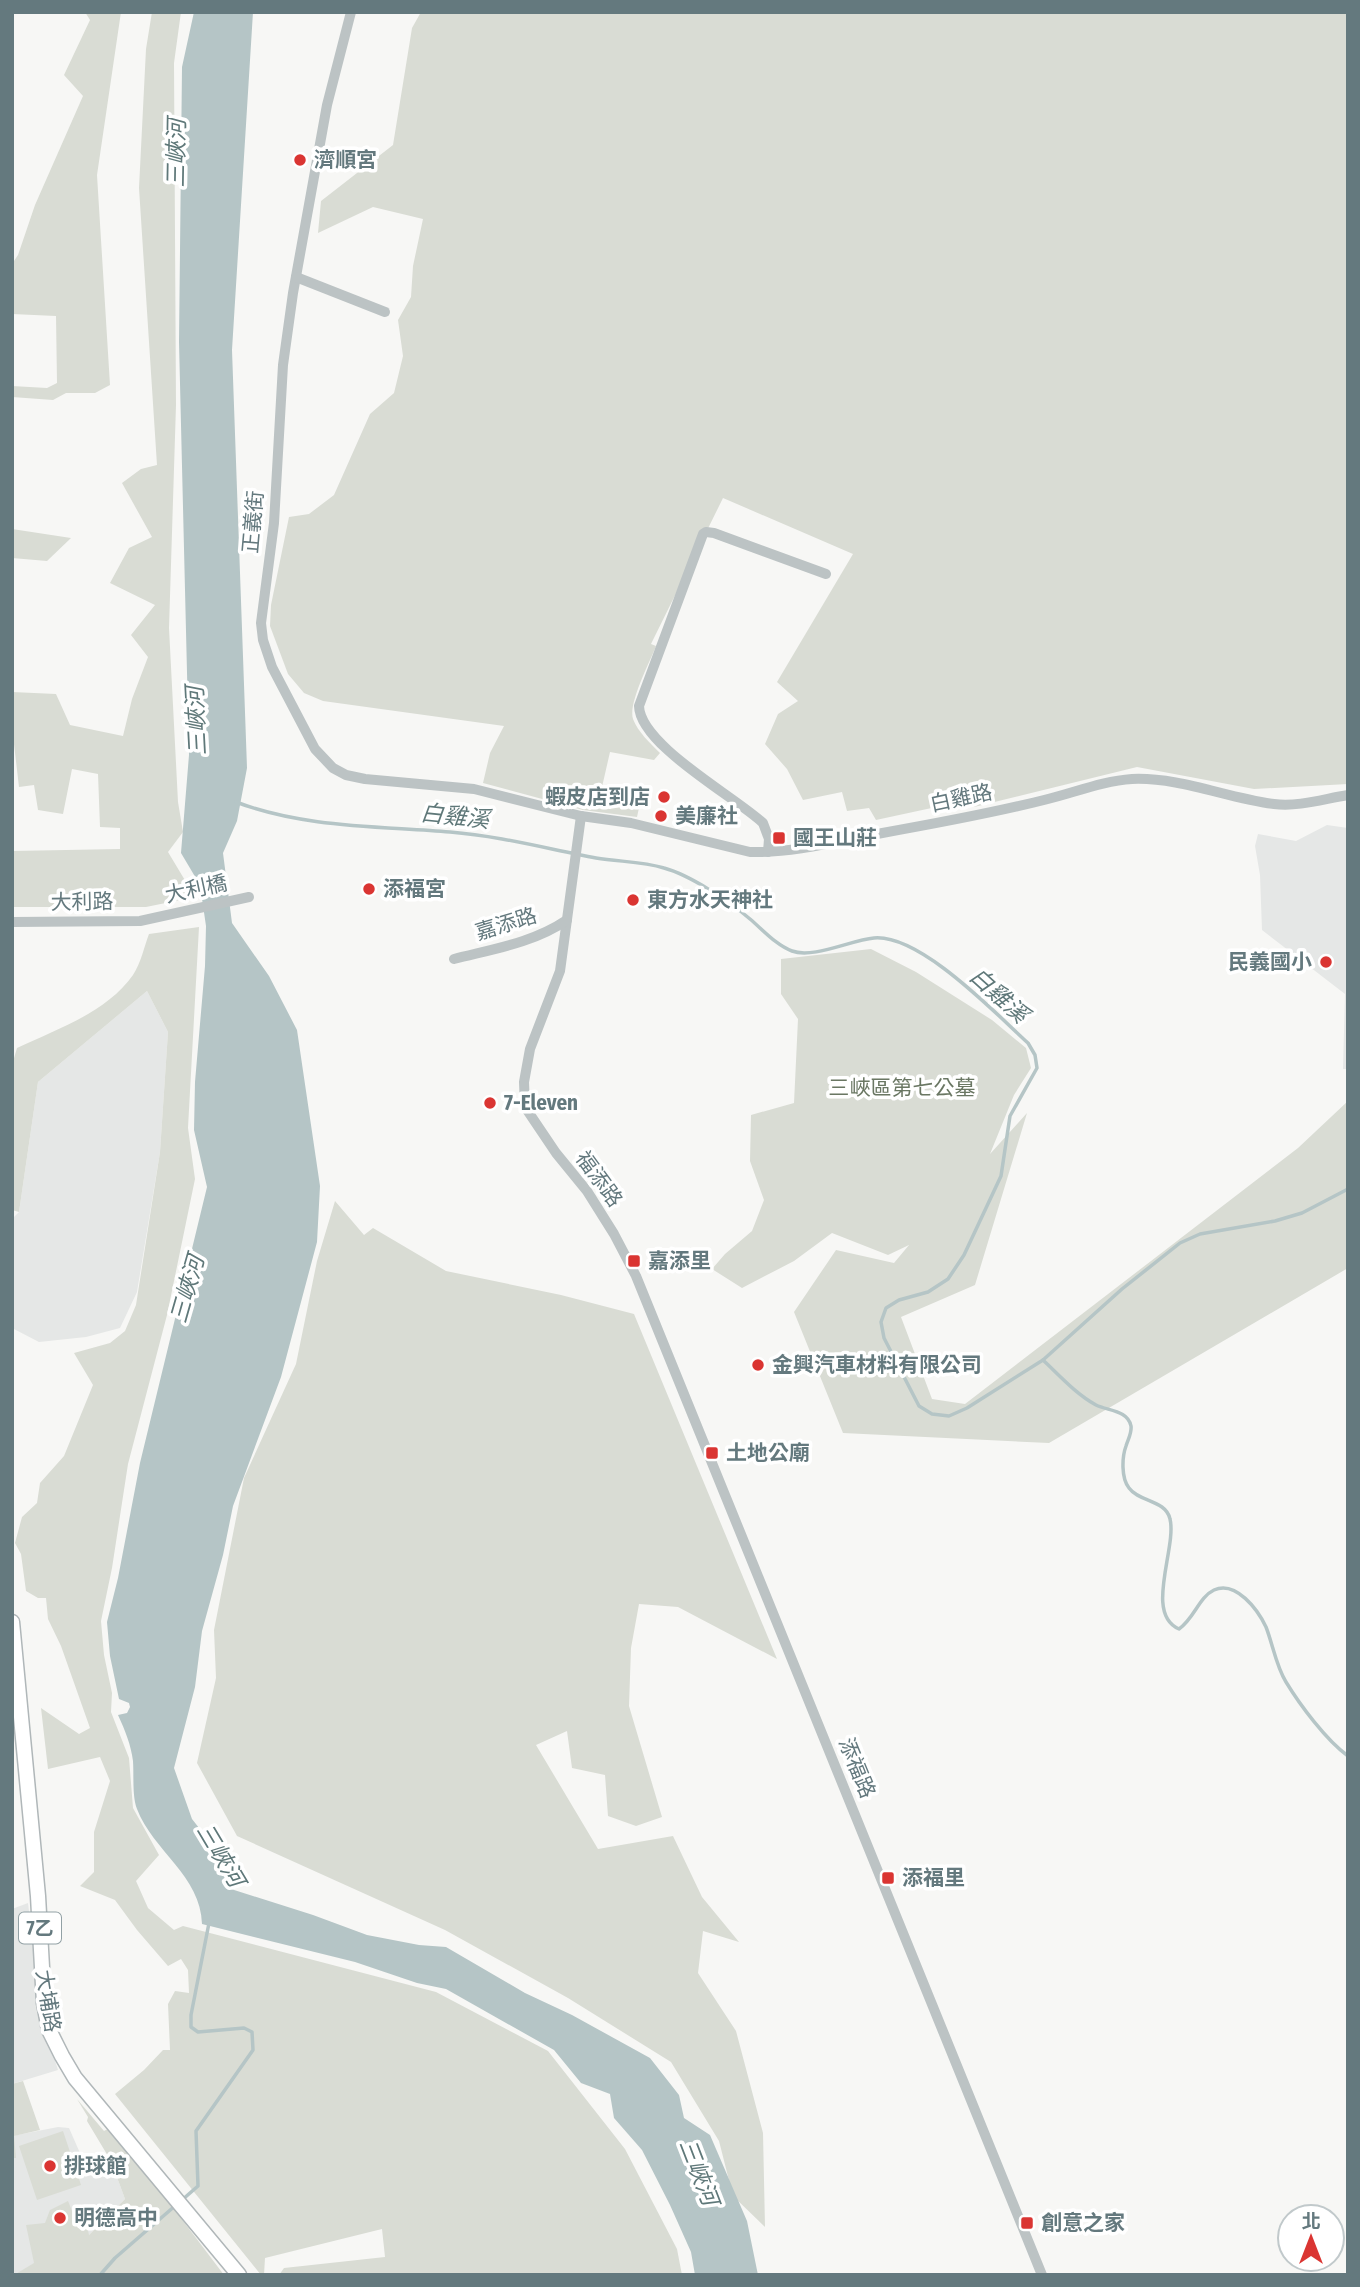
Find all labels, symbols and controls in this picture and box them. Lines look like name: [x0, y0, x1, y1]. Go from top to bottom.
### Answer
water label: 三峽河: [161, 114, 191, 188]
place label: 濟順宮: [314, 147, 377, 173]
marker: 濟順宮: [292, 152, 308, 168]
street label: 正義街: [237, 489, 269, 555]
water label: 三峽河: [180, 682, 212, 756]
street label: 白雞路: [927, 779, 995, 817]
place label: 蝦皮店到店: [545, 784, 650, 810]
marker: 蝦皮店到店: [656, 789, 672, 805]
water label: 白雞溪: [419, 798, 494, 834]
place label: 美廉社: [675, 803, 738, 829]
marker: 美廉社: [653, 808, 669, 824]
place label: 國王山莊: [793, 825, 877, 851]
marker: 國王山莊: [771, 830, 787, 846]
street label: 大利橋: [162, 870, 230, 908]
place label: 添福宮: [383, 876, 446, 902]
marker: 添福宮: [361, 881, 377, 897]
place label: 東方水天神社: [647, 887, 773, 913]
street label: 大利路: [50, 888, 114, 916]
marker: 東方水天神社: [625, 892, 641, 908]
street label: 嘉添路: [472, 902, 540, 946]
place label: 民義國小: [1228, 949, 1312, 975]
marker: 民義國小: [1318, 954, 1334, 970]
water label: 白雞溪: [964, 962, 1036, 1030]
park label: 三峽區第七公墓: [829, 1075, 976, 1101]
place label: 7-Eleven: [504, 1090, 578, 1116]
marker: 7-Eleven: [482, 1095, 498, 1111]
street label: 福添路: [570, 1146, 628, 1212]
water label: 三峽河: [164, 1248, 211, 1326]
place label: 嘉添里: [648, 1248, 711, 1274]
marker: 嘉添里: [626, 1253, 642, 1269]
place label: 金興汽車材料有限公司: [772, 1352, 982, 1378]
marker: 金興汽車材料有限公司: [750, 1357, 766, 1373]
place label: 土地公廟: [726, 1440, 810, 1466]
marker: 土地公廟: [704, 1445, 720, 1461]
street label: 添福路: [833, 1734, 881, 1802]
water label: 三峽河: [191, 1818, 253, 1895]
place label: 添福里: [902, 1865, 965, 1891]
marker: 添福里: [880, 1870, 896, 1886]
road number: 7乙: [19, 1912, 61, 1944]
street label: 大埔路: [30, 1968, 66, 2034]
water label: 三峽河: [674, 2135, 726, 2213]
place label: 排球館: [64, 2153, 127, 2179]
marker: 排球館: [42, 2158, 58, 2174]
north arrow: [1276, 2203, 1346, 2273]
place label: 明德高中: [74, 2205, 158, 2231]
marker: 明德高中: [52, 2210, 68, 2226]
place label: 創意之家: [1041, 2210, 1125, 2236]
text: 北: [1301, 2210, 1321, 2233]
marker: 創意之家: [1019, 2215, 1035, 2231]

